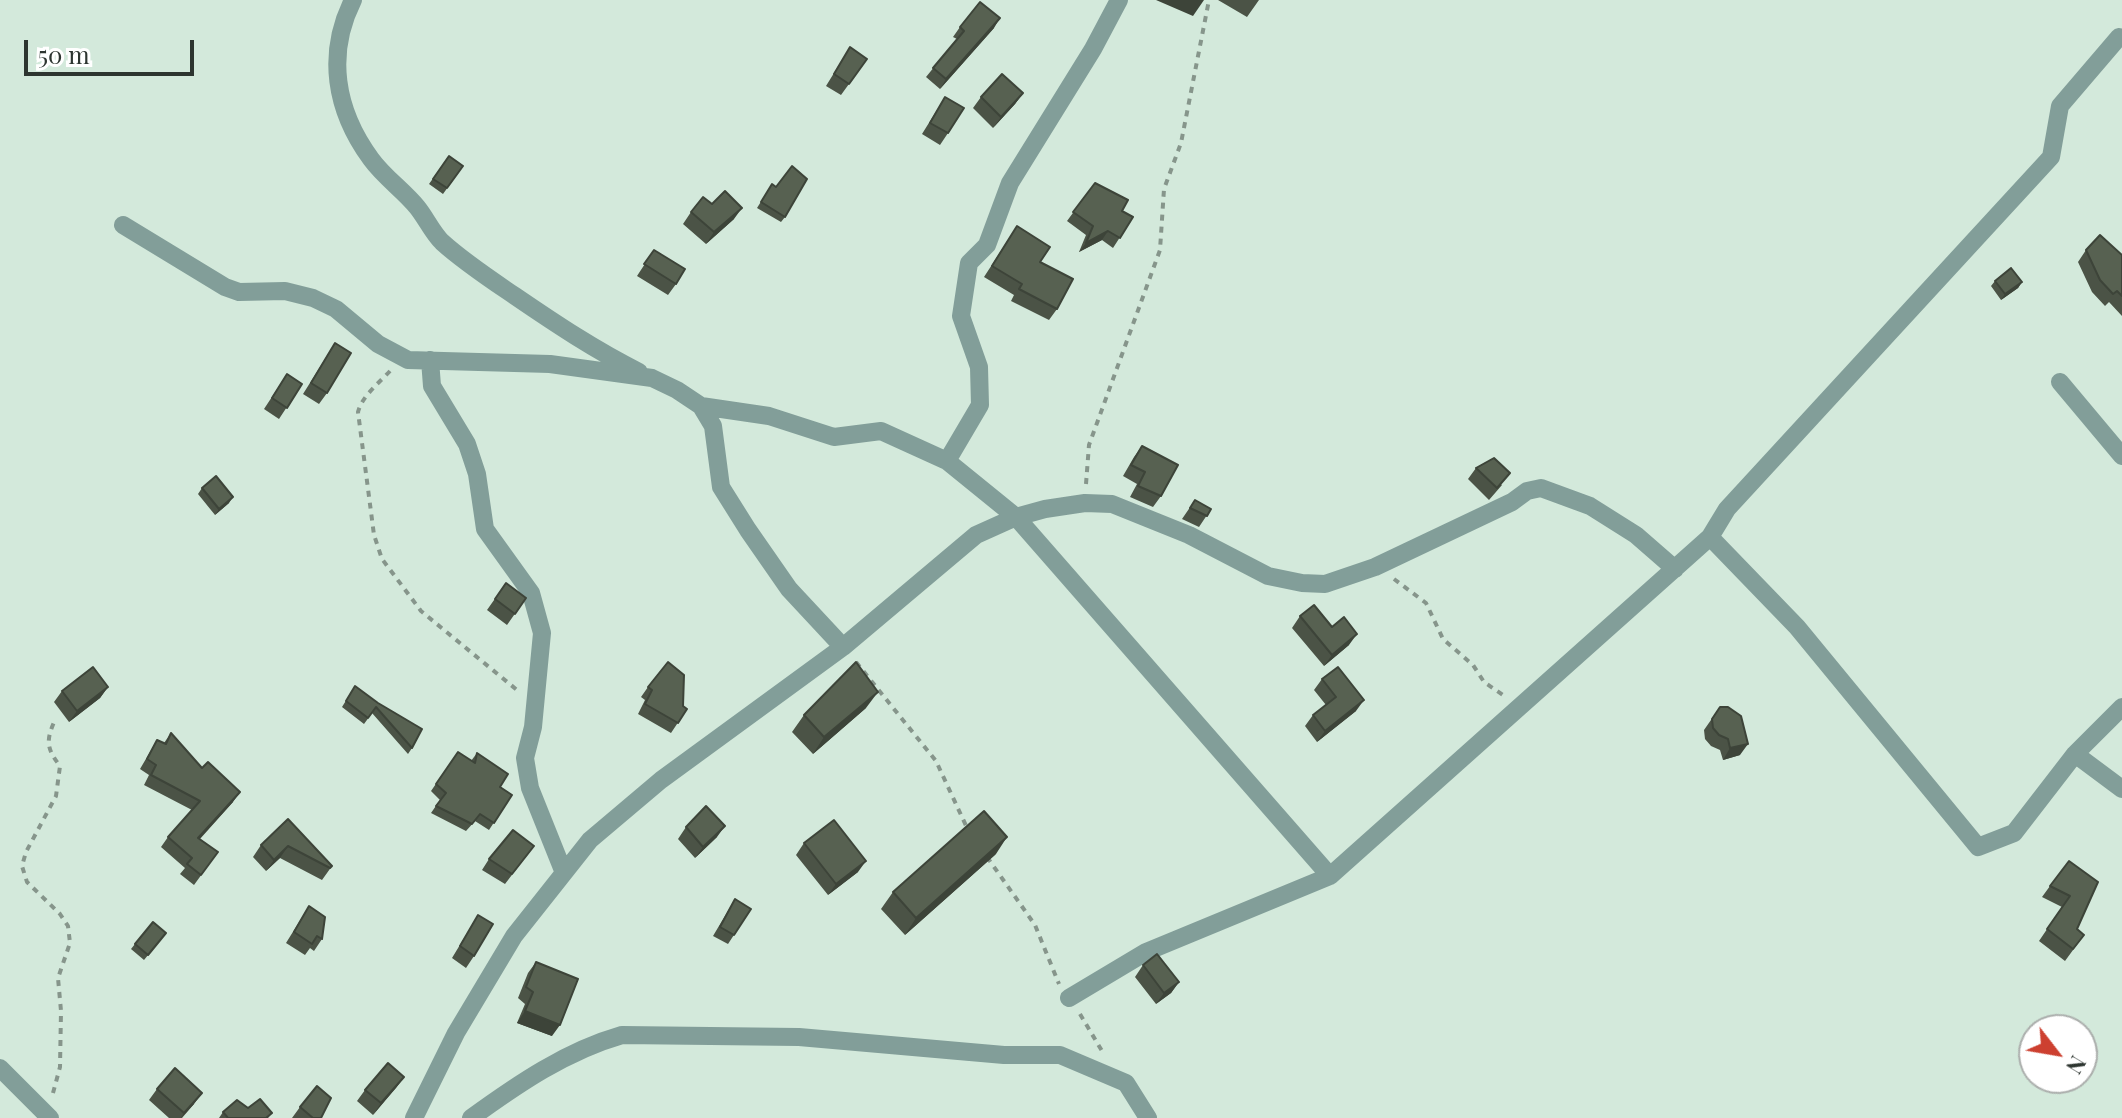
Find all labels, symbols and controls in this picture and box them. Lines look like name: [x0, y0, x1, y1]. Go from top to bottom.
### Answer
scale bar: [28, 24, 198, 74]
text: 50 m: [38, 38, 90, 70]
north arrow: [2018, 1014, 2098, 1094]
text: N: [2060, 1051, 2094, 1080]

